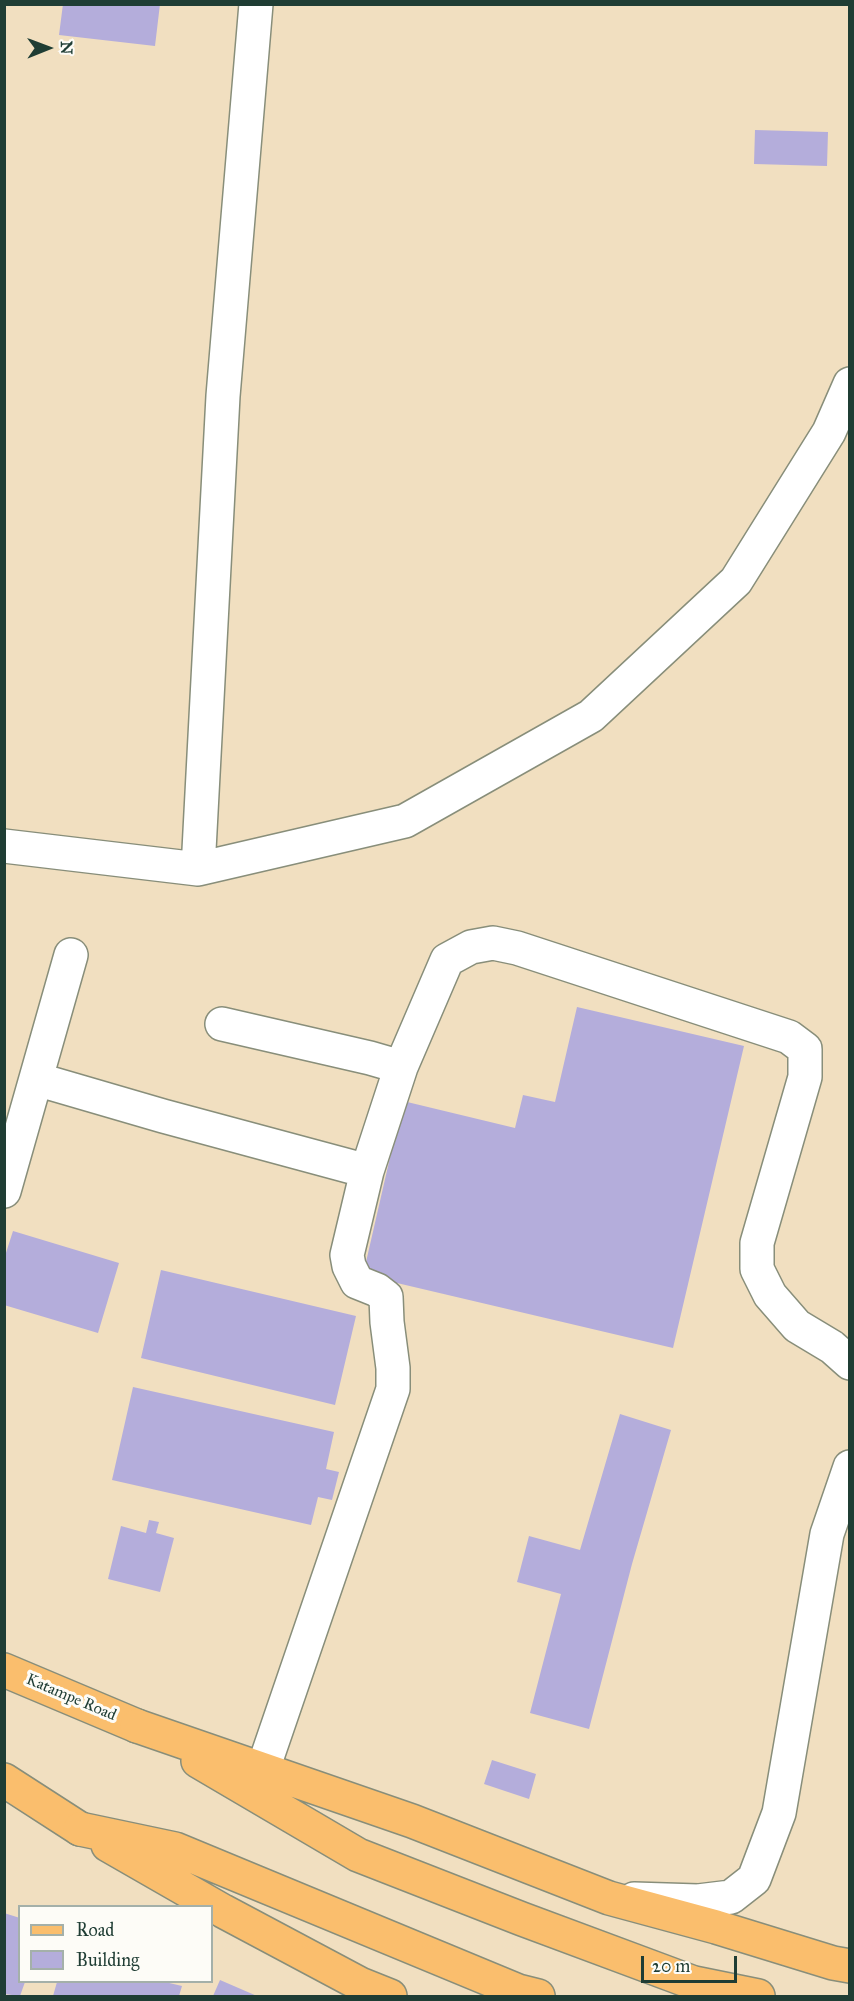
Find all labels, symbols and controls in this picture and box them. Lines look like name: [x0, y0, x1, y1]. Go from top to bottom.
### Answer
north arrow: [18, 18, 78, 78]
text: N: [57, 41, 76, 55]
street label: Katampe Road: [23, 1670, 119, 1726]
legend: [18, 1905, 213, 1983]
text: Road: [76, 1919, 114, 1941]
scale bar: [644, 1944, 740, 1982]
text: Building: [76, 1949, 139, 1971]
text: 20 m: [652, 1955, 690, 1977]

